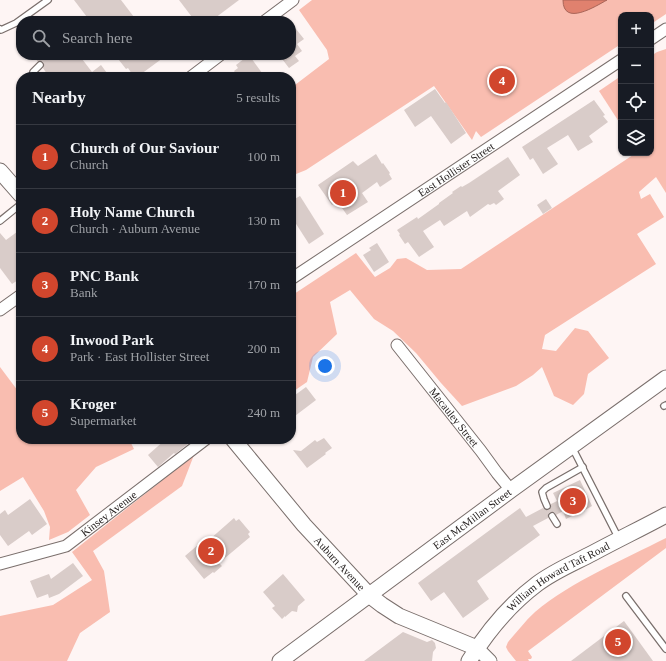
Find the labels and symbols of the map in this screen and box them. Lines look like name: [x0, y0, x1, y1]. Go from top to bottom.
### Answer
pin: 4: [489, 66, 515, 96]
street label: East Hollister Street: [416, 140, 496, 199]
pin: 1: [330, 178, 356, 208]
your location: [315, 356, 335, 376]
street label: Macauley Street: [427, 385, 481, 449]
street label: East McMillan Street: [431, 486, 514, 552]
pin: 3: [560, 486, 586, 516]
street label: Kinsey Avenue: [78, 488, 139, 538]
street label: Auburn Avenue: [312, 534, 368, 593]
pin: 2: [198, 536, 224, 566]
street label: William Howard Taft Road: [504, 539, 612, 614]
pin: 5: [605, 627, 631, 657]

